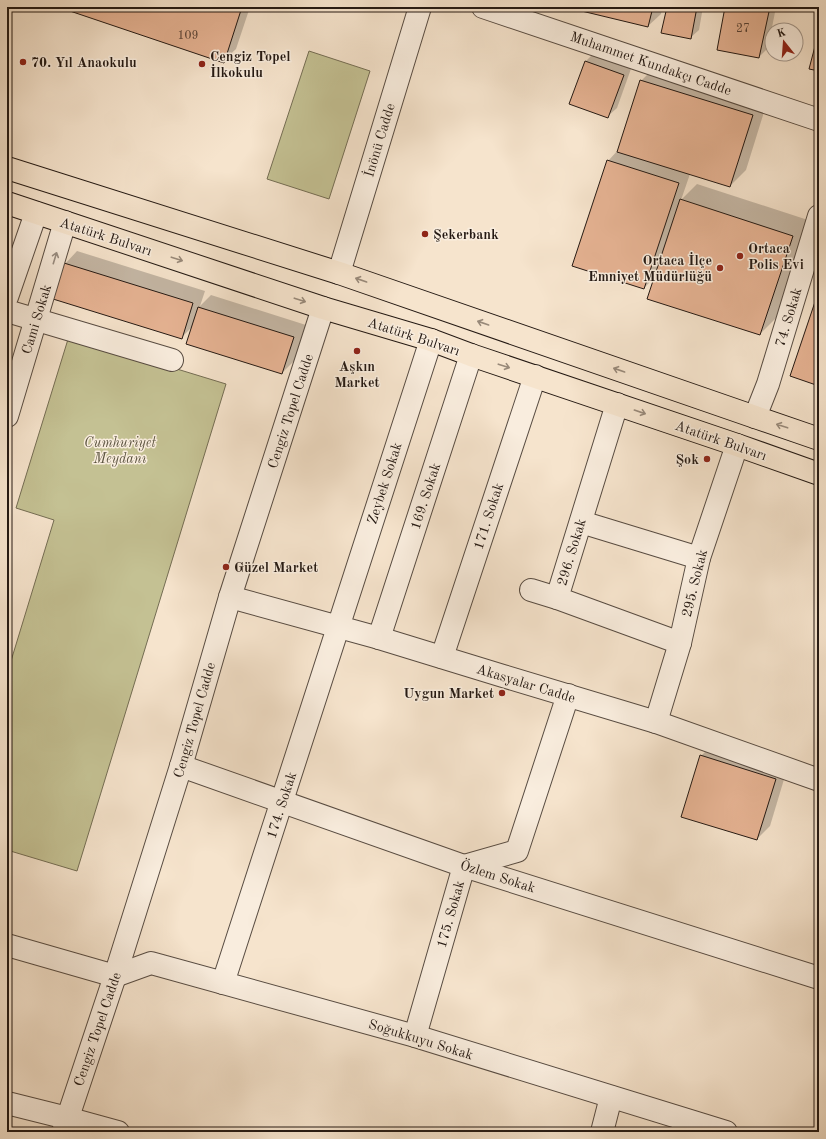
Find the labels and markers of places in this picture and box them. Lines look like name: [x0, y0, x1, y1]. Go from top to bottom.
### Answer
place label: Cengiz Topel İlkokulu: [210, 50, 291, 80]
place label: 70. Yıl Anaokulu: [31, 56, 137, 70]
marker: 70. Yıl Anaokulu: [18, 57, 28, 67]
marker: Cengiz Topel İlkokulu: [197, 59, 207, 69]
place label: Şekerbank: [433, 228, 499, 242]
marker: Şekerbank: [420, 229, 430, 239]
place label: Ortaca Polis Evi: [748, 242, 804, 272]
marker: Ortaca Polis Evi: [735, 251, 745, 261]
place label: Ortaca İlçe Emniyet Müdürlüğü: [588, 252, 712, 284]
marker: Ortaca İlçe Emniyet Müdürlüğü: [715, 263, 725, 273]
marker: Aşkın Market: [352, 346, 362, 356]
place label: Aşkın Market: [334, 360, 380, 390]
place label: Şok: [675, 453, 699, 467]
marker: Şok: [702, 454, 712, 464]
place label: Güzel Market: [234, 561, 318, 575]
marker: Güzel Market: [221, 562, 231, 572]
place label: Uygun Market: [403, 687, 494, 701]
marker: Uygun Market: [497, 688, 507, 698]

